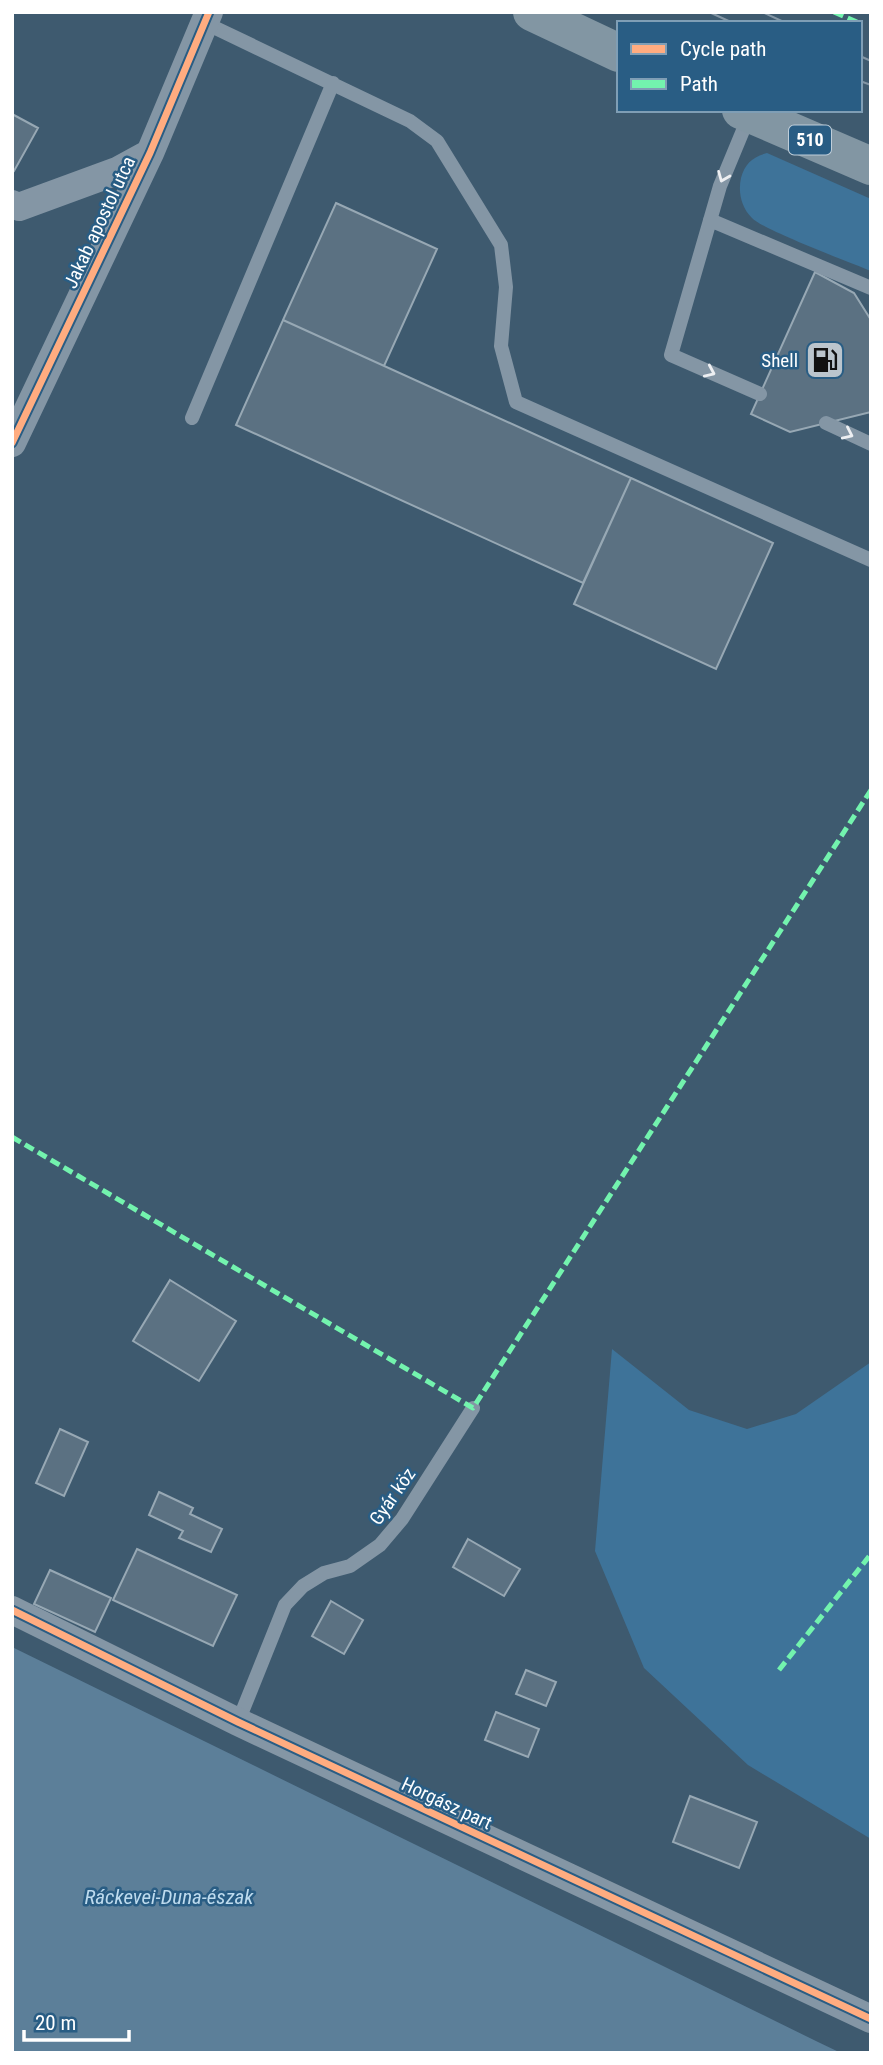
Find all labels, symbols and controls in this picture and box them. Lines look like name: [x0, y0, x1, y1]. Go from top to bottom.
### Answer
legend: [617, 21, 862, 112]
text: Cycle path: [680, 37, 766, 61]
text: Path: [680, 72, 718, 96]
road number: 510: [789, 125, 831, 154]
street label: Jakab apostol utca: [59, 153, 140, 292]
one-way arrow: [718, 171, 732, 183]
fuel station icon: Shell: [804, 339, 846, 381]
place label: Shell: [761, 349, 798, 372]
one-way arrow: [703, 364, 715, 378]
one-way arrow: [841, 426, 854, 440]
street label: Gyár köz: [364, 1463, 420, 1529]
street label: Horgász part: [398, 1773, 496, 1834]
water label: Ráckevei-Duna-észak: [84, 1885, 254, 1909]
scale bar: [24, 1998, 130, 2042]
text: 20 m: [35, 2011, 76, 2035]

